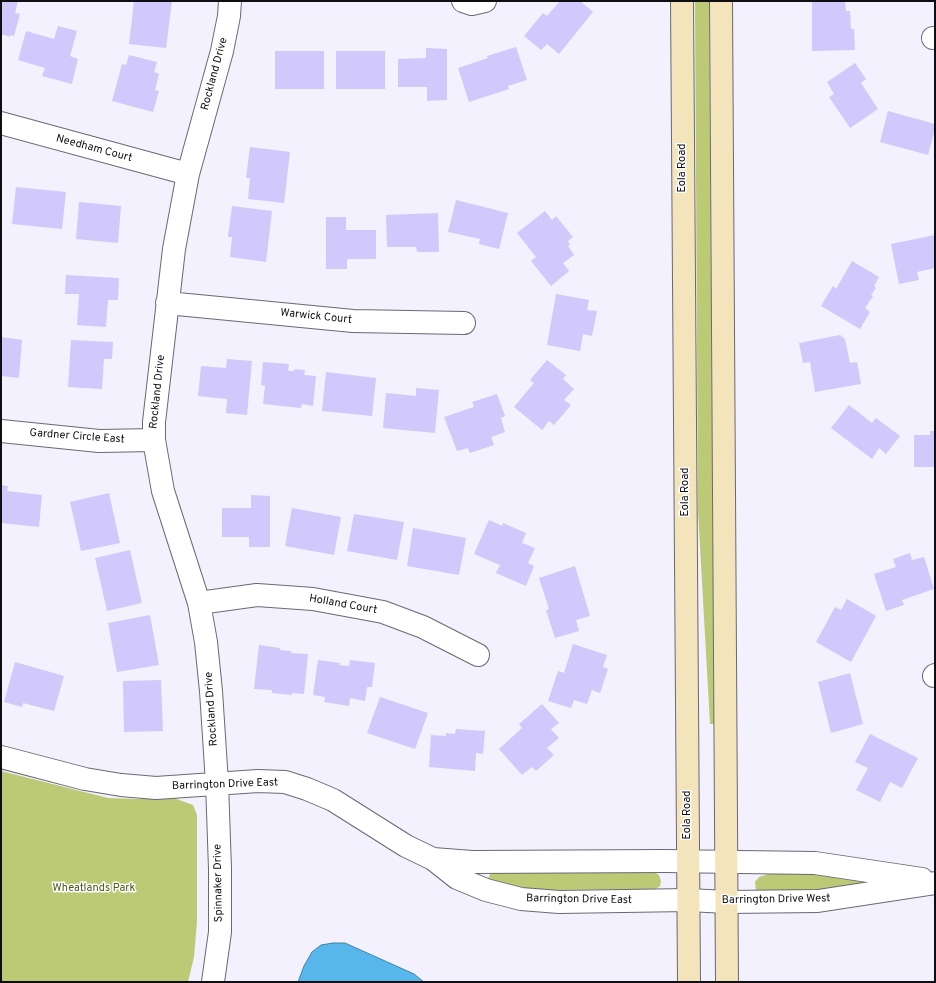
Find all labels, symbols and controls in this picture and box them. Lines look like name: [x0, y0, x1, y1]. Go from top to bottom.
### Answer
street label: Rockland Drive: [199, 36, 231, 112]
street label: Needham Court: [54, 132, 134, 166]
street label: Eola Road: [676, 143, 690, 193]
street label: Warwick Court: [280, 307, 352, 327]
street label: Rockland Drive: [148, 354, 168, 430]
street label: Gardner Circle East: [29, 427, 125, 447]
street label: Eola Road: [679, 467, 693, 517]
street label: Holland Court: [308, 593, 378, 617]
street label: Rockland Drive: [203, 671, 221, 747]
street label: Barrington Drive East: [172, 777, 278, 793]
street label: Eola Road: [681, 790, 695, 840]
street label: Spinnaker Drive: [212, 844, 226, 922]
park label: Wheatlands Park: [53, 882, 135, 896]
street label: Barrington Drive East: [526, 892, 632, 908]
street label: Barrington Drive West: [722, 892, 830, 908]

